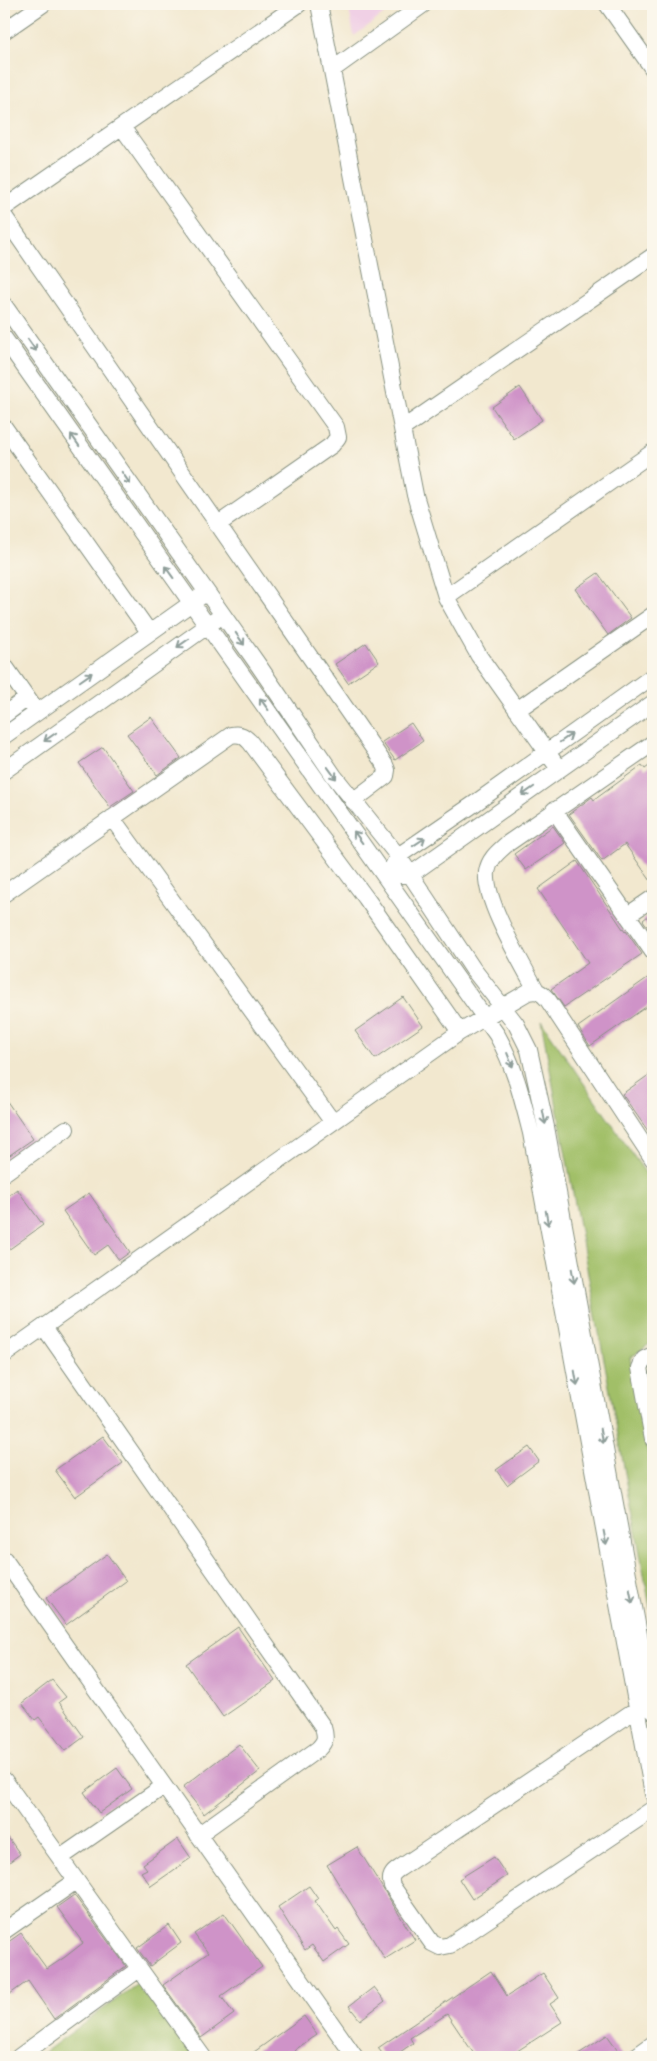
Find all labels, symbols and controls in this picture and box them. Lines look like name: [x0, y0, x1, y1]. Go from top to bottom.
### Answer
one-way arrow: [27, 338, 37, 352]
one-way arrow: [70, 433, 80, 447]
one-way arrow: [121, 471, 131, 485]
one-way arrow: [164, 565, 174, 579]
one-way arrow: [235, 632, 245, 646]
one-way arrow: [176, 638, 190, 648]
one-way arrow: [79, 672, 93, 682]
one-way arrow: [258, 698, 269, 711]
one-way arrow: [44, 732, 58, 742]
one-way arrow: [559, 733, 573, 743]
one-way arrow: [327, 766, 337, 780]
one-way arrow: [521, 786, 535, 796]
one-way arrow: [353, 830, 363, 844]
one-way arrow: [412, 837, 426, 847]
one-way arrow: [506, 1052, 516, 1067]
one-way arrow: [539, 1108, 549, 1124]
one-way arrow: [542, 1210, 552, 1226]
one-way arrow: [568, 1268, 578, 1284]
one-way arrow: [571, 1370, 581, 1386]
one-way arrow: [597, 1428, 607, 1444]
one-way arrow: [600, 1530, 610, 1546]
one-way arrow: [627, 1588, 637, 1604]

